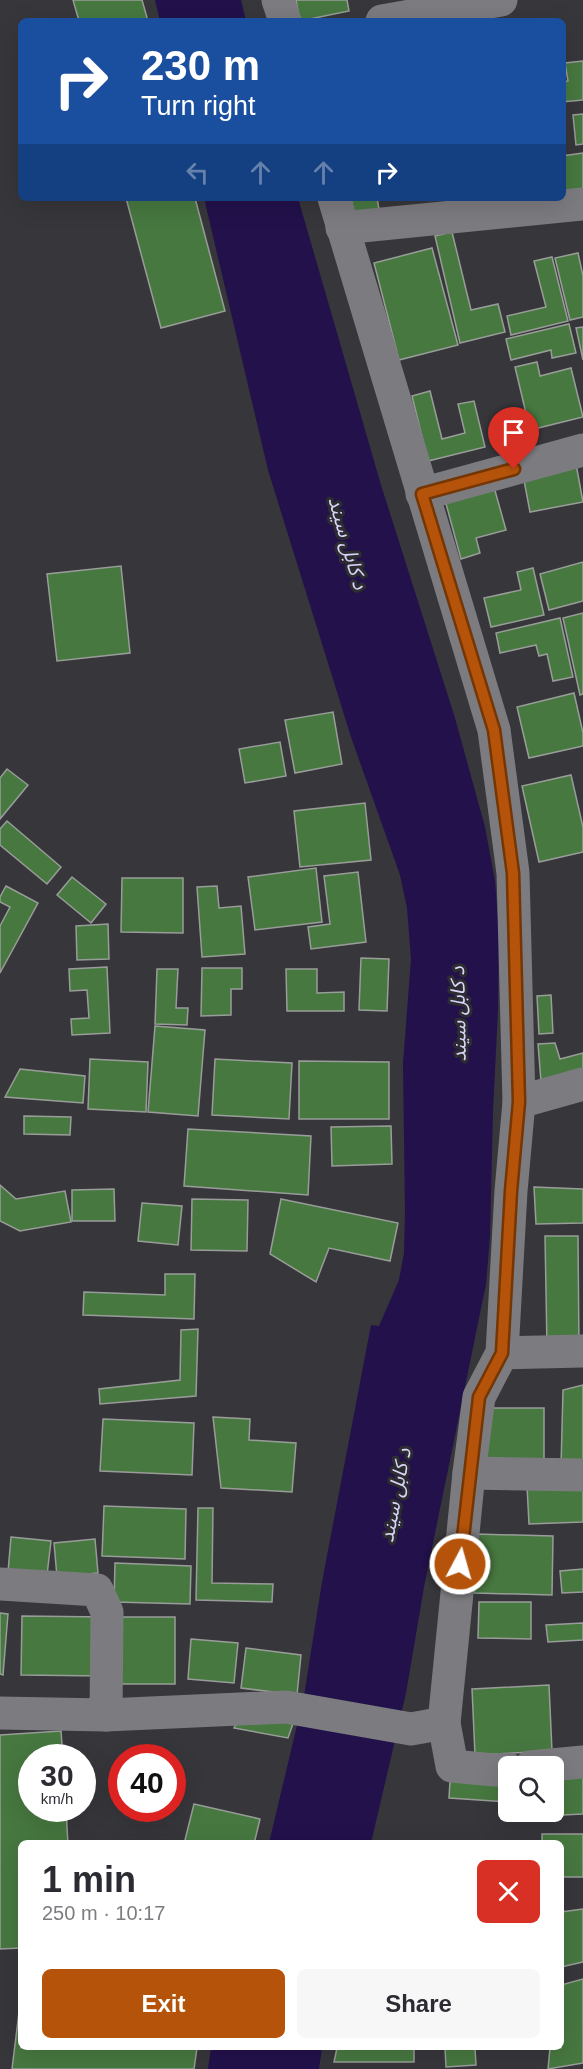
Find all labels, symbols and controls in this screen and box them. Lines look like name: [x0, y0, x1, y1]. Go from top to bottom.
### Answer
icon: right: [42, 42, 120, 120]
text: 230 m: [141, 42, 260, 89]
text: Turn right: [141, 91, 256, 121]
icon: left: [181, 156, 214, 189]
icon: ahead: [244, 156, 277, 189]
icon: ahead: [307, 156, 340, 189]
icon: right: [370, 156, 403, 189]
pin: [488, 407, 539, 469]
icon: arrive: [497, 416, 530, 449]
water label: د کابل سيند: [323, 494, 372, 593]
water label: د کابل سيند: [446, 966, 471, 1062]
water label: د کابل سيند: [375, 1446, 416, 1544]
position arrow: [428, 1532, 492, 1596]
speed limit sign: 40: [108, 1744, 186, 1822]
map controls: [498, 1756, 564, 1822]
button: search: [498, 1756, 564, 1822]
text: 30: [40, 1759, 74, 1792]
text: km/h: [41, 1790, 73, 1807]
text: 1 min: [42, 1859, 136, 1900]
button: close: [477, 1860, 540, 1923]
text: 250 m · 10:17: [42, 1902, 165, 1924]
button: Exit: [42, 1969, 285, 2038]
button: Share: [297, 1969, 540, 2038]

